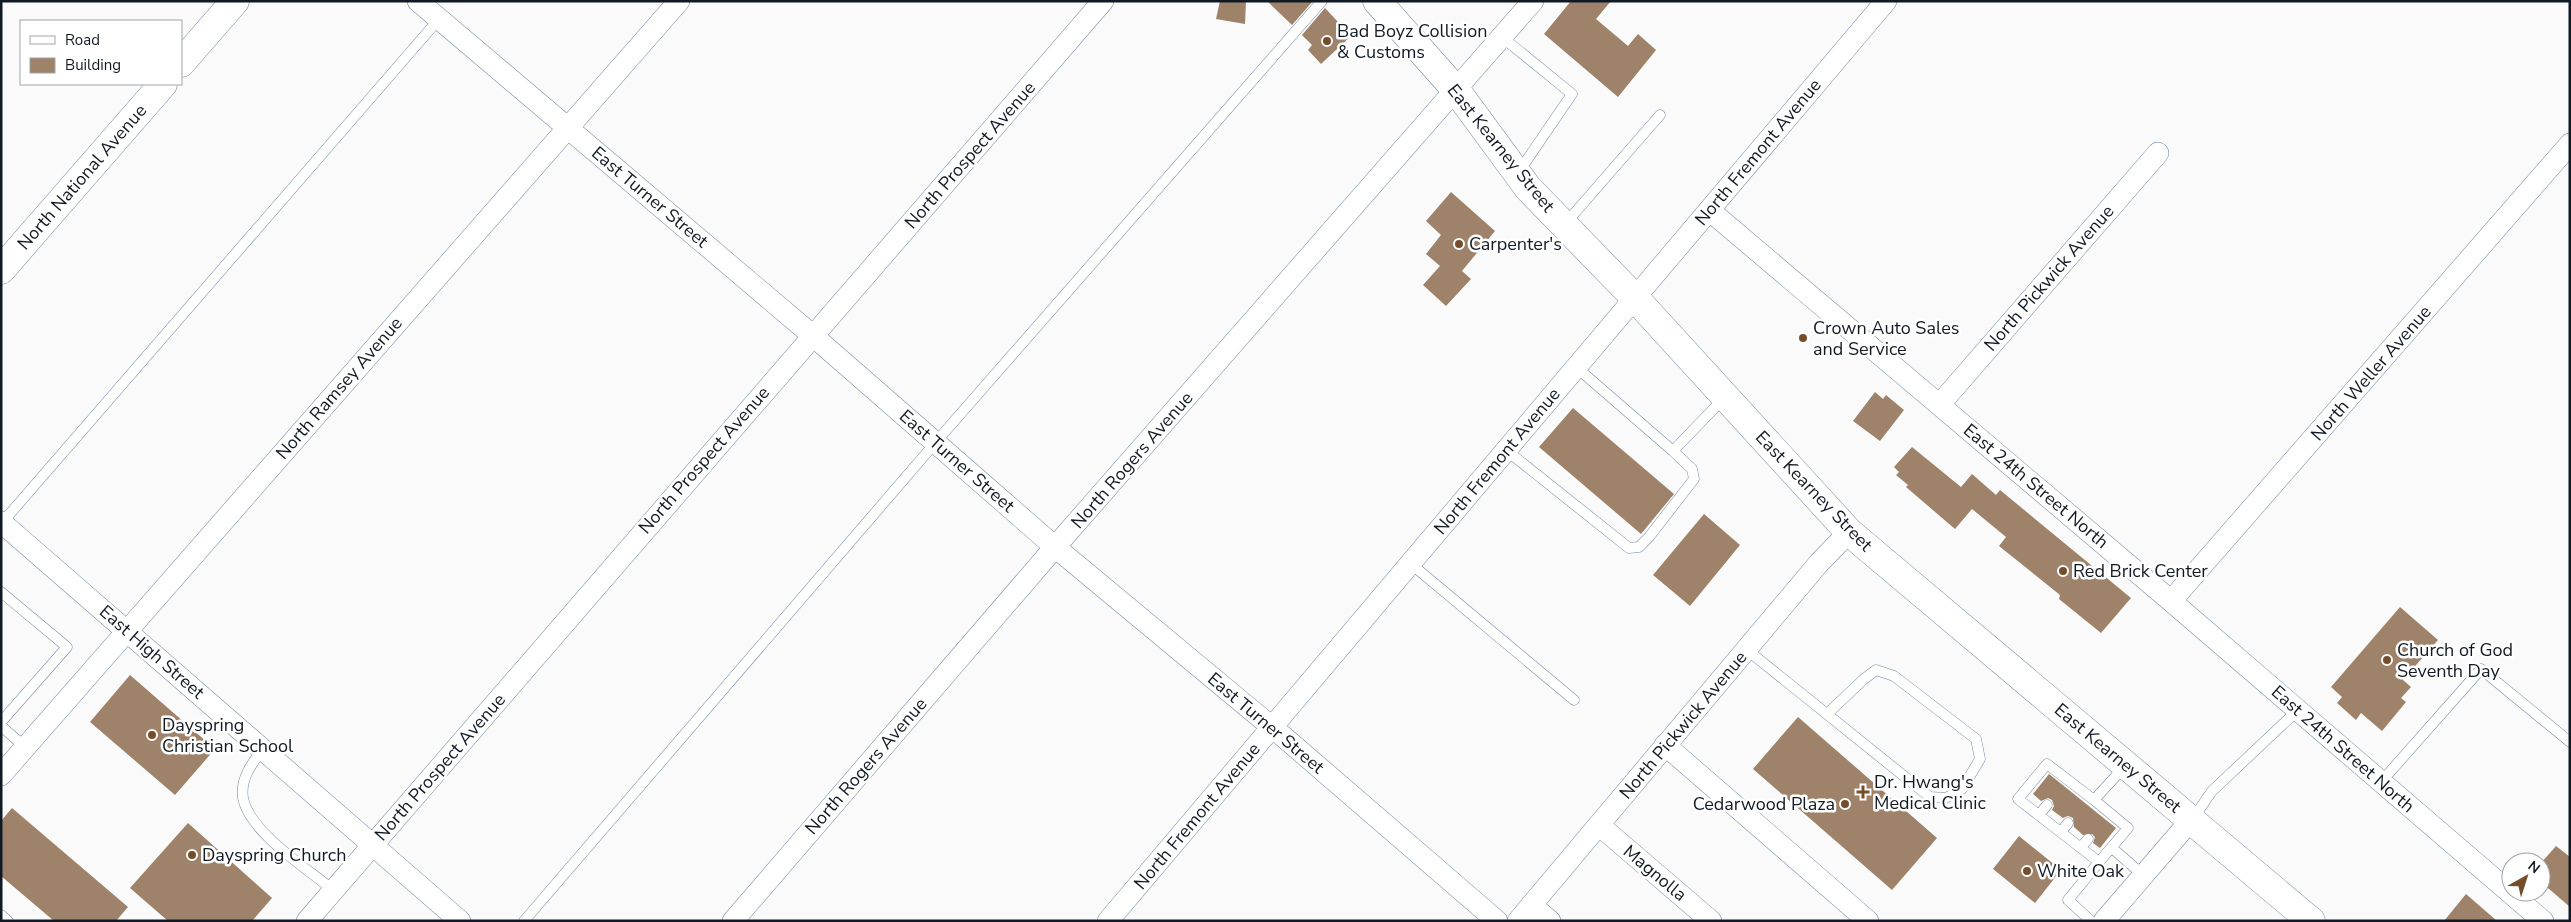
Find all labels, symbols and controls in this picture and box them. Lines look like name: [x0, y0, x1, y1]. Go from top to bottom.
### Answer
place label: Bad Boyz Collision & Customs: [1337, 19, 1487, 64]
legend: [20, 20, 182, 85]
text: Road: [65, 30, 100, 50]
marker: Bad Boyz Collision & Customs: [1321, 35, 1333, 47]
text: Building: [65, 55, 121, 75]
street label: North Fremont Avenue: [1689, 73, 1827, 231]
street label: North Prospect Avenue: [899, 76, 1041, 234]
street label: East Kearney Street: [1442, 79, 1561, 218]
street label: North National Avenue: [12, 99, 152, 255]
street label: East Turner Street: [587, 141, 714, 253]
street label: North Pickwick Avenue: [1979, 200, 2119, 356]
place label: Carpenter's: [1469, 232, 1562, 256]
marker: Carpenter's: [1453, 238, 1465, 250]
street label: North Weller Avenue: [2305, 300, 2437, 446]
street label: North Ramsey Avenue: [270, 312, 408, 464]
place label: Crown Auto Sales and Service: [1813, 316, 1959, 361]
marker: Crown Auto Sales and Service: [1797, 332, 1809, 344]
street label: North Prospect Avenue: [633, 381, 775, 539]
street label: North Fremont Avenue: [1428, 382, 1566, 540]
street label: North Rogers Avenue: [1066, 386, 1198, 534]
street label: East Turner Street: [894, 404, 1020, 518]
street label: East 24th Street North: [1958, 418, 2114, 554]
street label: East Kearney Street: [1750, 426, 1878, 557]
place label: Red Brick Center: [2073, 559, 2208, 583]
marker: Red Brick Center: [2057, 565, 2069, 577]
street label: East High Street: [94, 600, 210, 705]
place label: Church of God Seventh Day: [2397, 638, 2513, 683]
street label: North Pickwick Avenue: [1614, 646, 1752, 804]
marker: Church of God Seventh Day: [2381, 654, 2393, 666]
street label: East Turner Street: [1203, 667, 1330, 779]
street label: East 24th Street North: [2266, 680, 2420, 818]
street label: North Prospect Avenue: [369, 688, 511, 846]
street label: North Rogers Avenue: [800, 692, 932, 840]
street label: East Kearney Street: [2050, 698, 2187, 819]
place label: Dayspring Christian School: [162, 713, 294, 758]
marker: Dayspring Christian School: [146, 729, 158, 741]
street label: North Fremont Avenue: [1128, 737, 1266, 895]
place label: Dr. Hwang's Medical Clinic: [1874, 770, 1986, 815]
marker: Dr. Hwang's Medical Clinic: [1856, 785, 1870, 799]
place label: Cedarwood Plaza: [1693, 792, 1835, 816]
marker: Cedarwood Plaza: [1839, 798, 1851, 810]
street label: Magnolla: [1618, 839, 1692, 907]
place label: Dayspring Church: [202, 843, 346, 867]
marker: Dayspring Church: [186, 849, 198, 861]
north arrow: [2501, 852, 2551, 902]
text: N: [2524, 857, 2544, 878]
place label: White Oak: [2037, 859, 2125, 883]
marker: White Oak: [2021, 865, 2033, 877]

